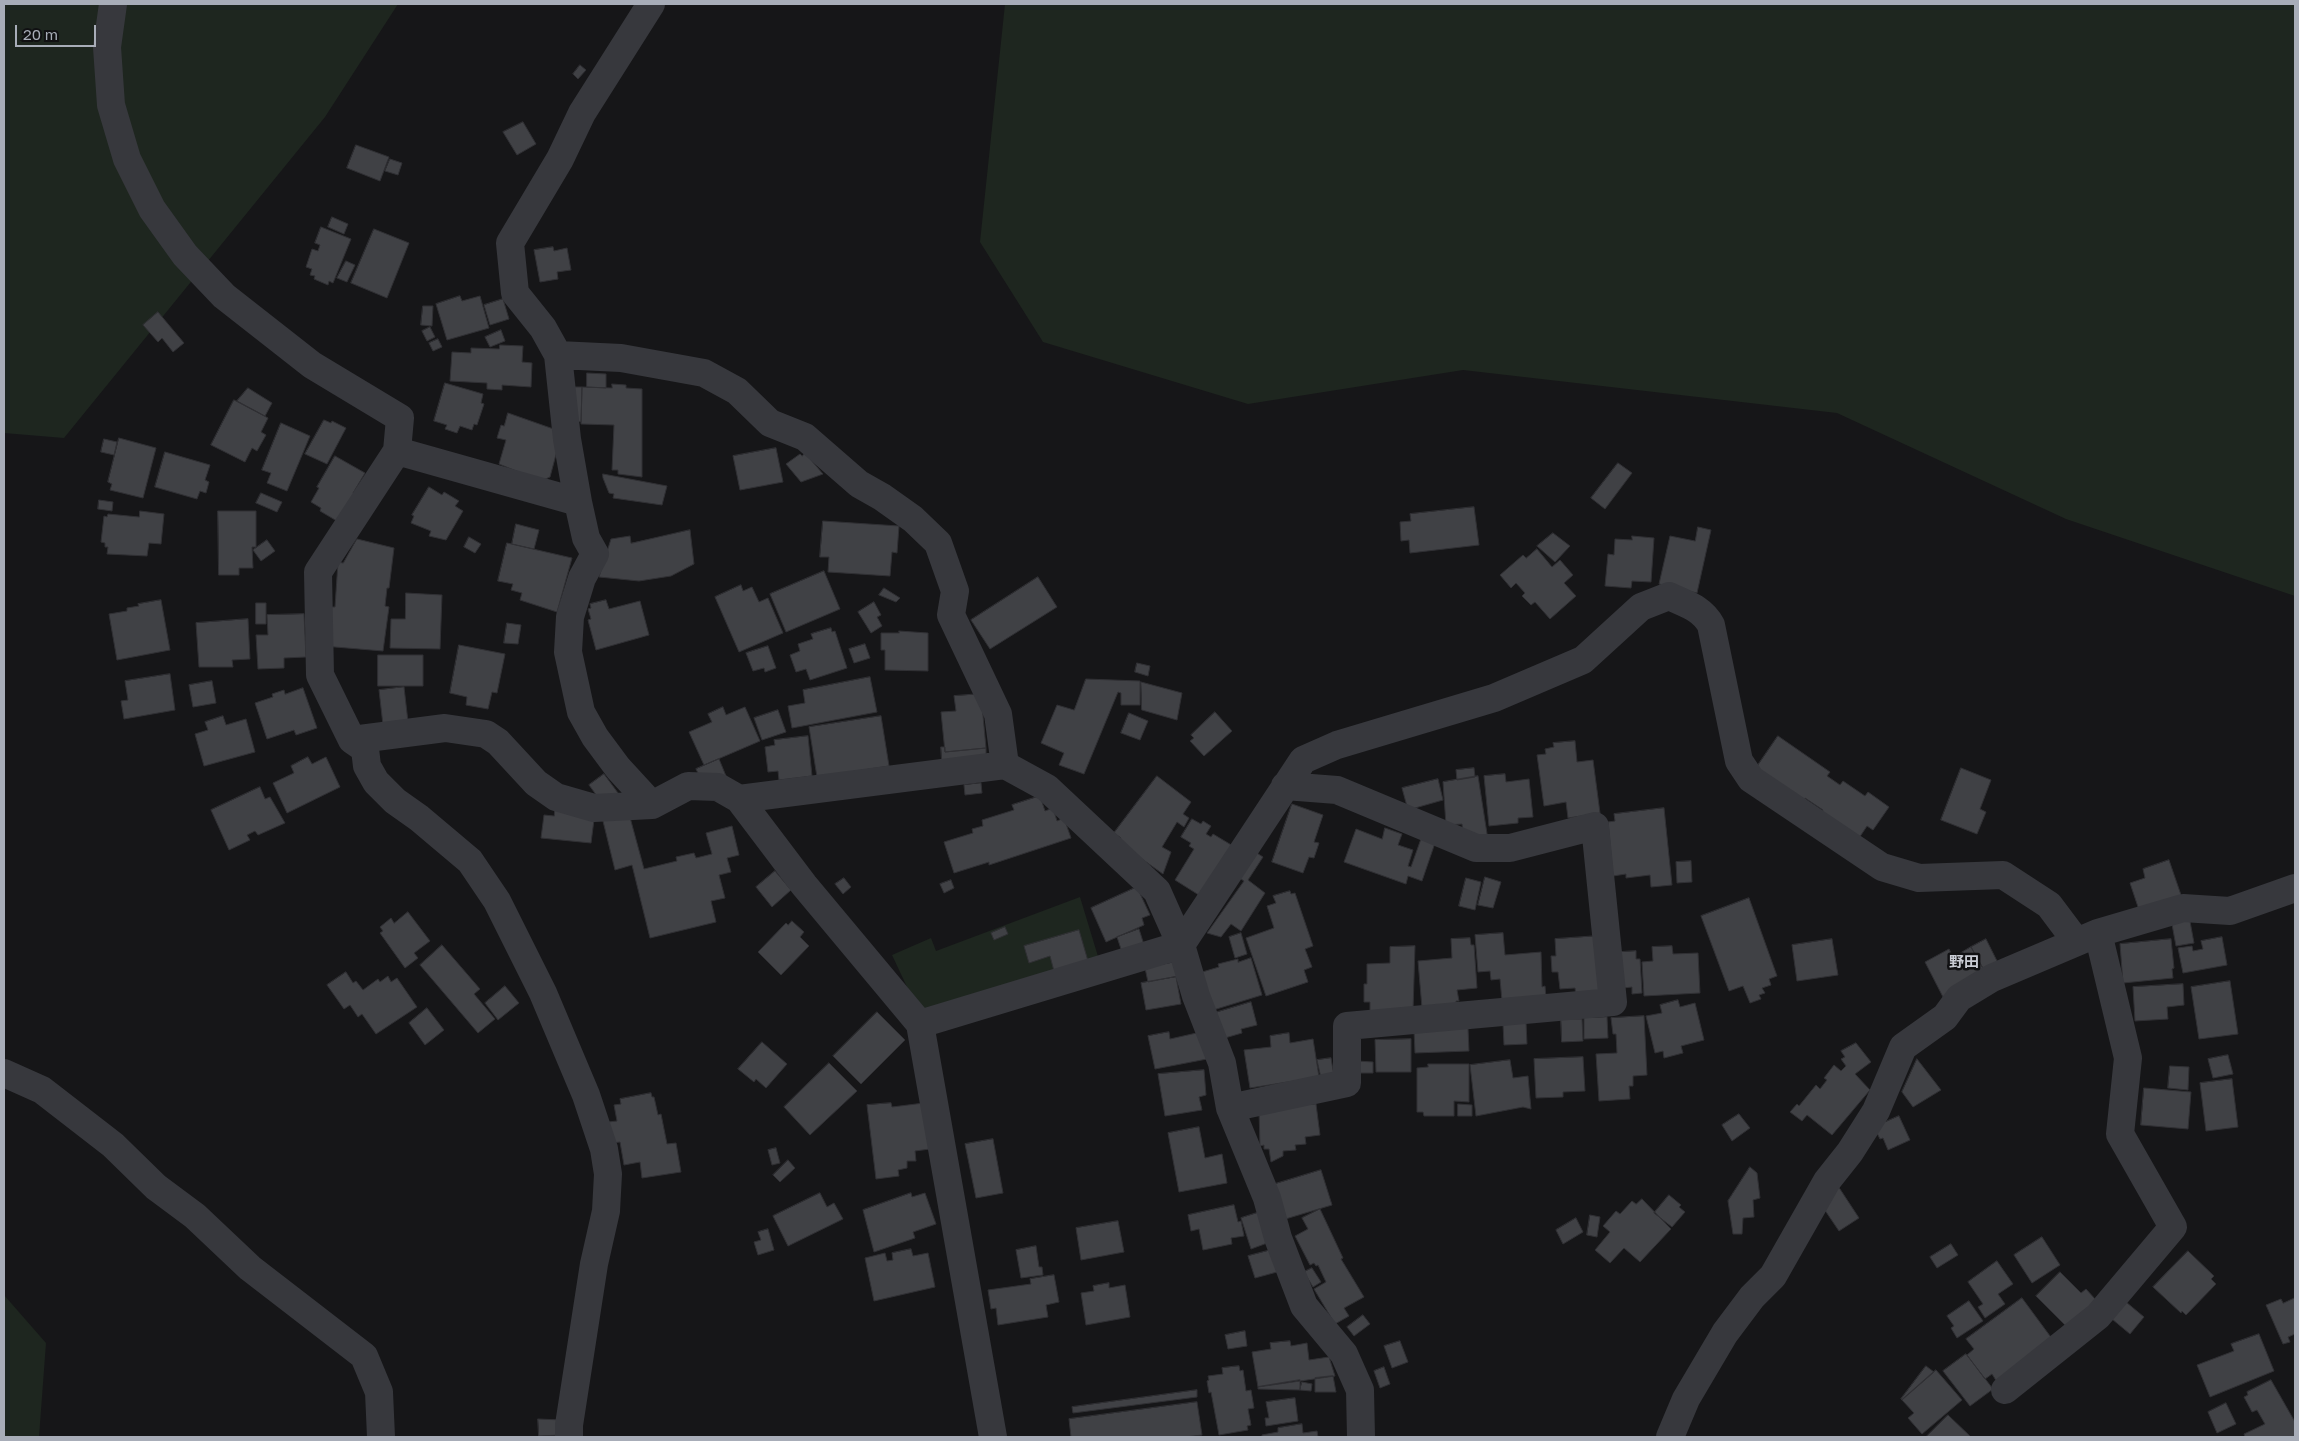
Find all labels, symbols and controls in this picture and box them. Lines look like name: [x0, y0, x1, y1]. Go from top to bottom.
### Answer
scale bar: [18, 15, 99, 47]
text: 20 m: [23, 25, 58, 43]
district label: 野田: [1949, 953, 1979, 971]

